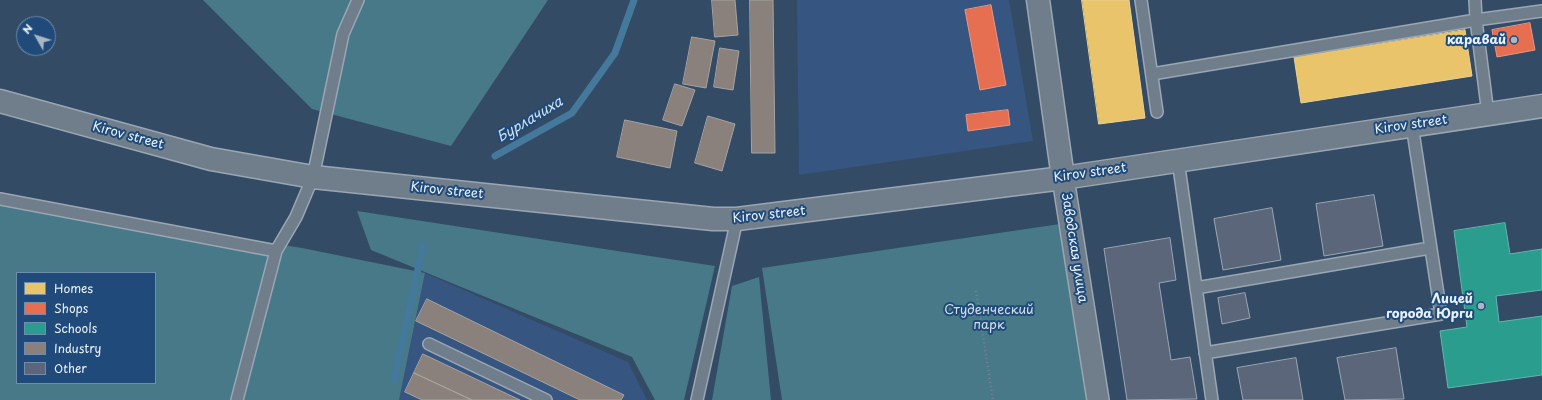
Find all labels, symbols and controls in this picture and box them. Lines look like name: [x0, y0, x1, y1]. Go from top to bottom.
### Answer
north arrow: [16, 16, 56, 56]
text: N: [18, 20, 36, 37]
place label: каравай: [1447, 32, 1506, 48]
marker: каравай: [1509, 35, 1519, 45]
water label: Бурлачиха: [494, 94, 566, 146]
street label: Kirov street: [1374, 112, 1448, 138]
street label: Kirov street: [91, 119, 165, 153]
street label: Kirov street: [1053, 160, 1127, 186]
street label: Kirov street: [410, 179, 484, 203]
street label: Заводская улица: [1058, 192, 1090, 304]
street label: Kirov street: [732, 203, 806, 227]
legend: [16, 272, 156, 384]
text: Homes: [54, 279, 93, 297]
place label: Лицей города Юрги: [1386, 291, 1473, 322]
text: Shops: [54, 299, 88, 317]
marker: Лицей города Юрги: [1476, 301, 1486, 311]
park label: Студенческий парк: [944, 302, 1034, 333]
text: Schools: [54, 319, 97, 337]
text: Industry: [54, 339, 101, 357]
text: Other: [54, 359, 87, 377]

